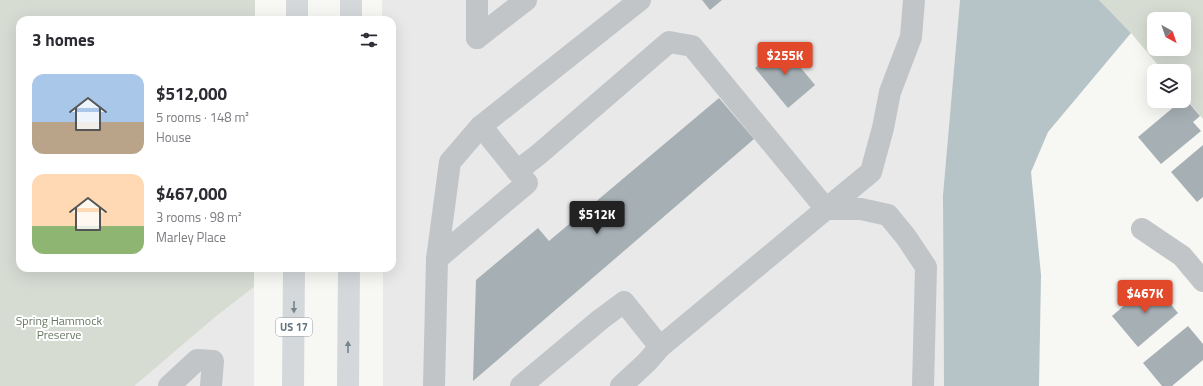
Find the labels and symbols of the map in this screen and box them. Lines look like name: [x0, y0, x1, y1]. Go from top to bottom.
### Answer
north arrow: [1147, 12, 1191, 56]
pin: $255K: [757, 42, 813, 76]
pin: $512K: [569, 201, 625, 235]
pin: $467K: [1117, 280, 1173, 314]
one-way arrow: [291, 301, 297, 314]
park label: Spring Hammock Preserve: [16, 311, 102, 344]
road number: US 17: [276, 318, 312, 336]
one-way arrow: [345, 340, 351, 353]

